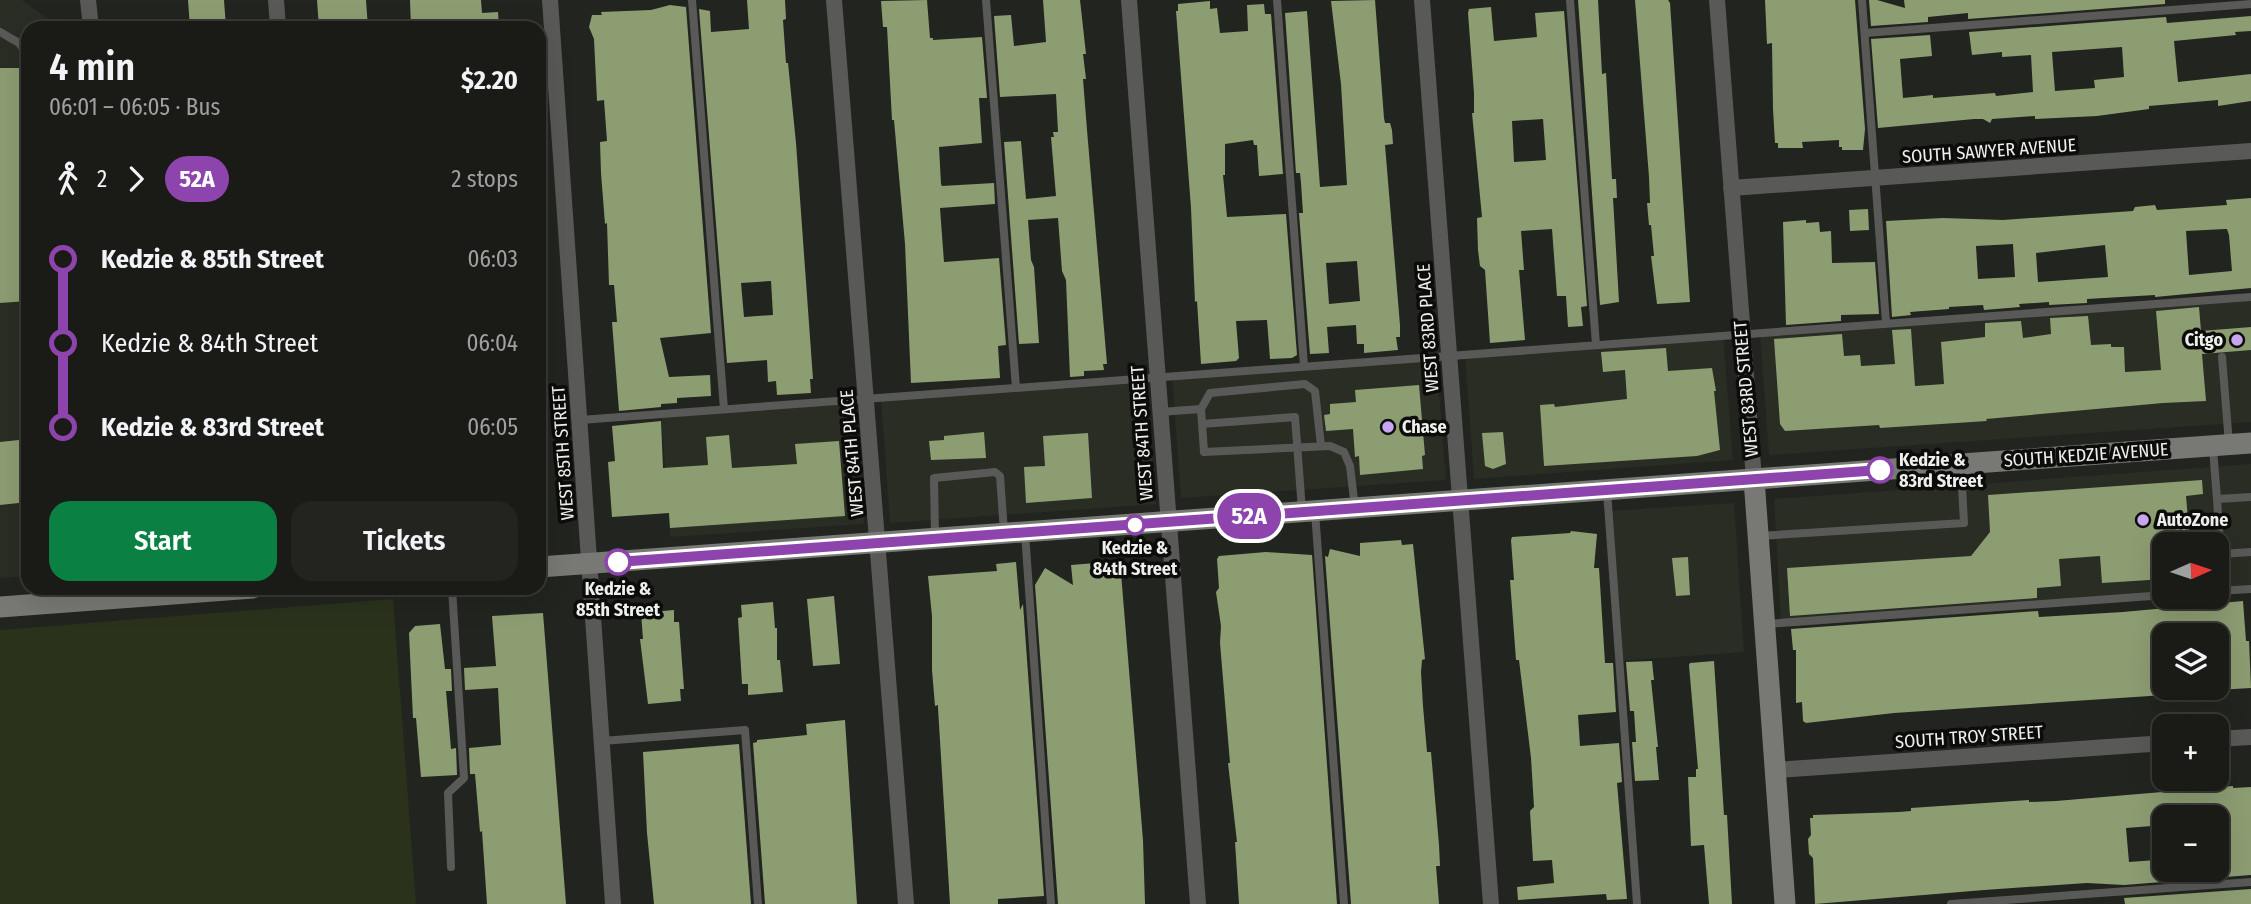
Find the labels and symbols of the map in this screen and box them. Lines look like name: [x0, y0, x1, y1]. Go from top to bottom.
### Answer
street label: SOUTH SAWYER AVENUE: [1901, 134, 2077, 168]
street label: WEST 83RD PLACE: [1413, 263, 1443, 393]
street label: WEST 83RD STREET: [1729, 319, 1763, 458]
place label: Citgo: [2185, 329, 2223, 351]
marker: Citgo: [2229, 332, 2245, 348]
street label: WEST 84TH STREET: [1126, 364, 1158, 501]
street label: WEST 85TH STREET: [547, 384, 579, 521]
street label: WEST 84TH PLACE: [835, 389, 869, 517]
place label: Chase: [1402, 416, 1447, 438]
marker: Chase: [1380, 419, 1396, 435]
street label: SOUTH KEDZIE AVENUE: [2003, 438, 2169, 472]
place label: Kedzie & 83rd Street: [1899, 449, 1984, 492]
marker: Kedzie & 83rd Street: [1867, 457, 1893, 483]
line badge: 52A: [1209, 493, 1289, 539]
place label: AutoZone: [2156, 509, 2228, 531]
marker: AutoZone: [2135, 512, 2151, 528]
marker: Kedzie & 84th Street: [1125, 515, 1145, 535]
north arrow: [2152, 532, 2230, 609]
place label: Kedzie & 84th Street: [1093, 537, 1178, 580]
marker: Kedzie & 85th Street: [605, 549, 631, 575]
place label: Kedzie & 85th Street: [576, 578, 661, 621]
street label: SOUTH TROY STREET: [1894, 721, 2044, 753]

